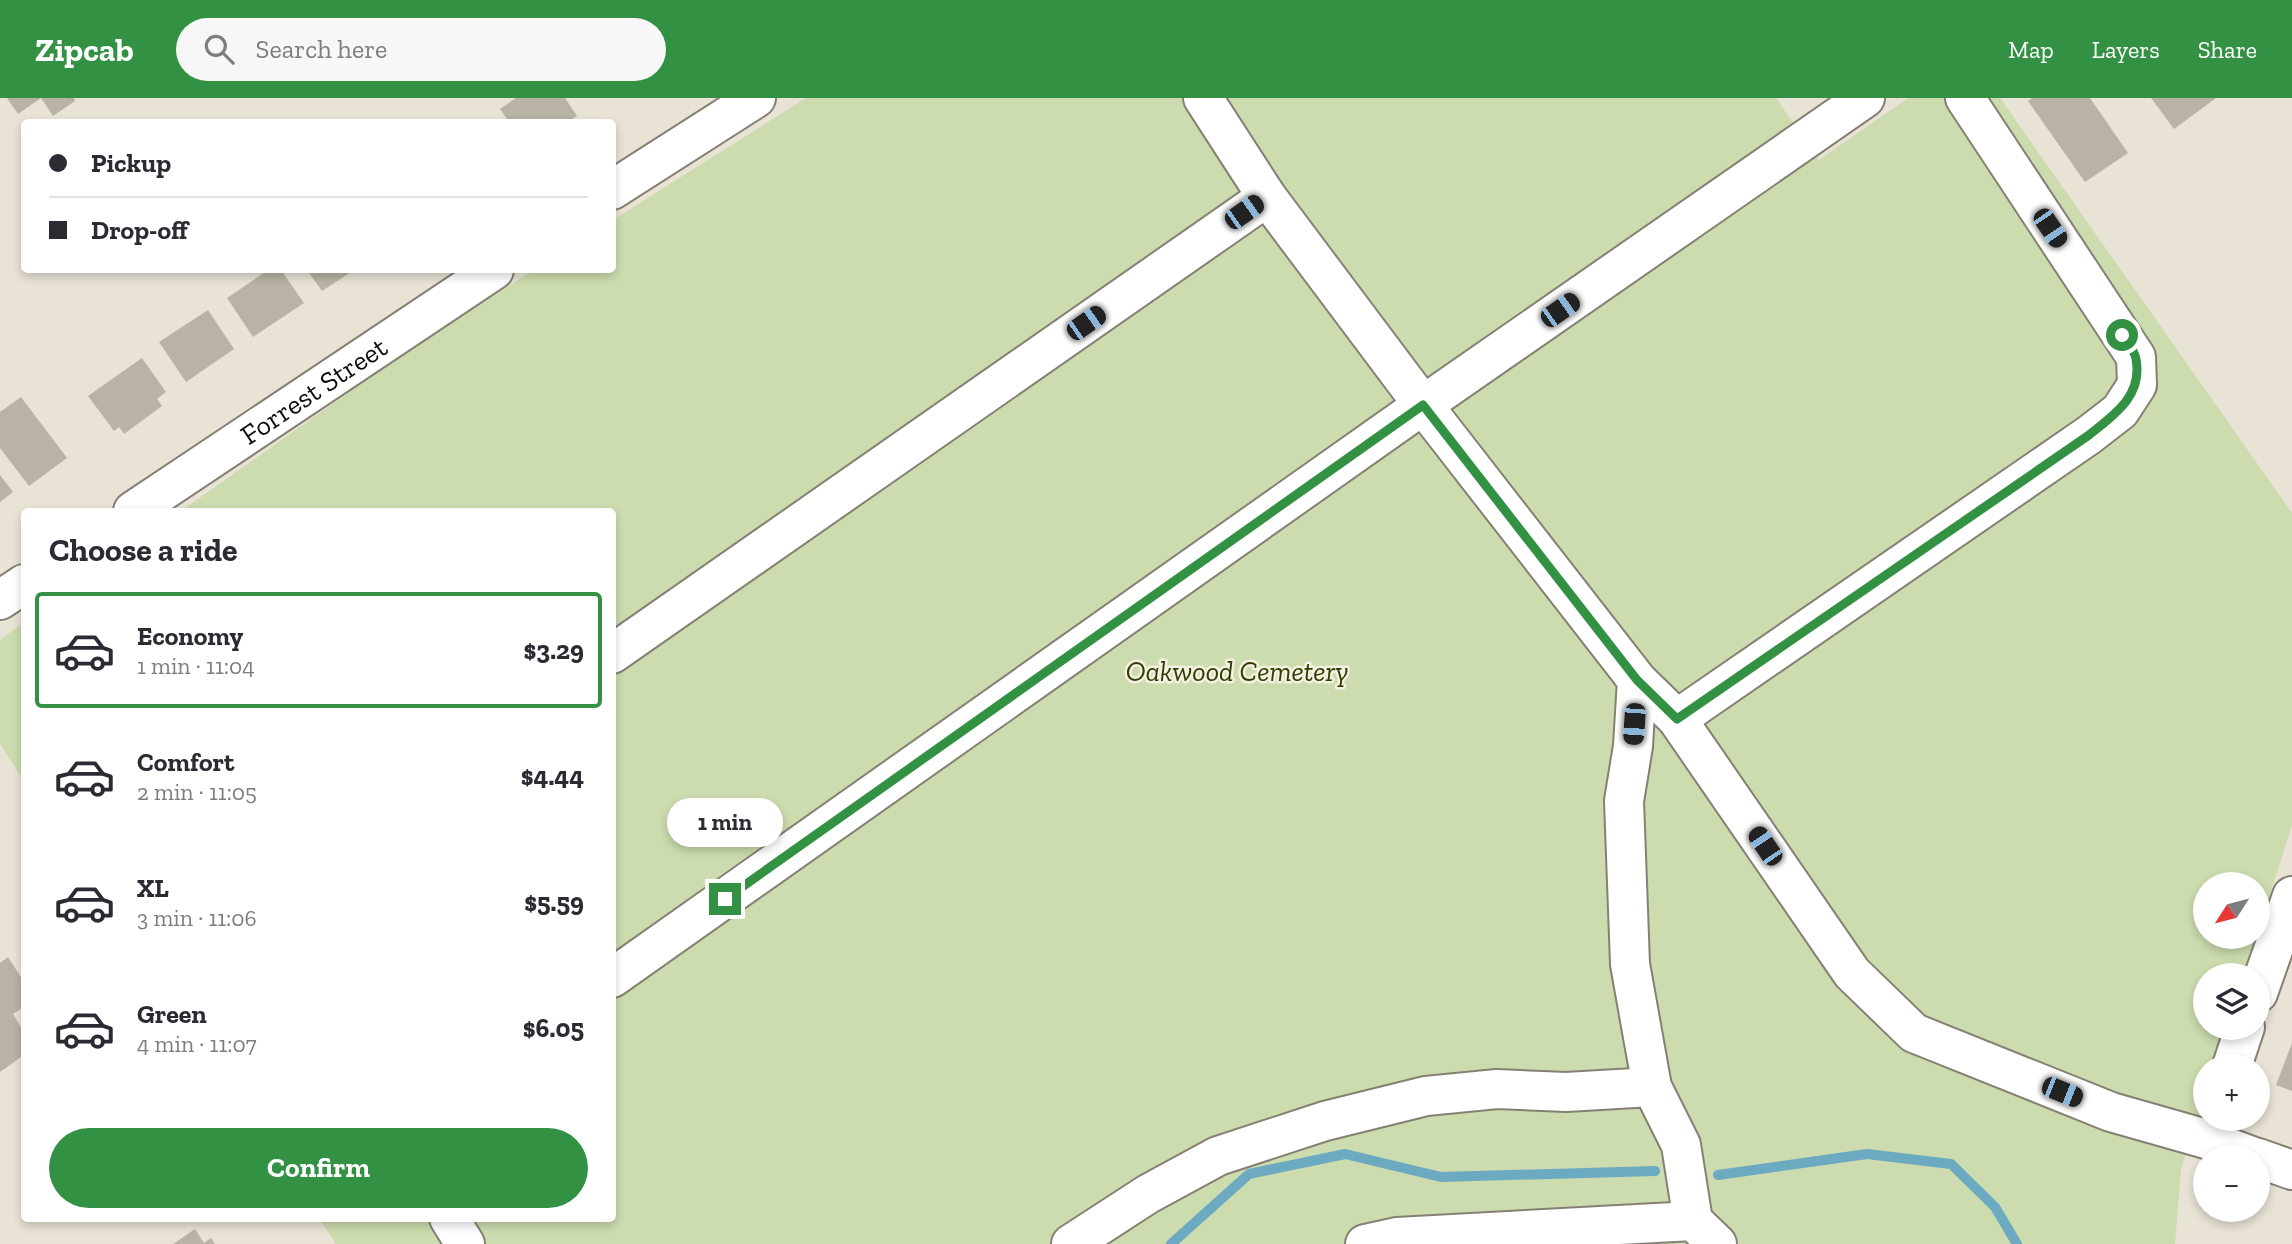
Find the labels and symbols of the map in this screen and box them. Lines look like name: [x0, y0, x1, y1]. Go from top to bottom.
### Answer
car: [1221, 191, 1268, 233]
car: [2030, 205, 2071, 251]
car: [1537, 289, 1584, 331]
car: [1063, 302, 1110, 344]
route start: [2106, 319, 2138, 351]
street label: Forrest Street: [234, 330, 393, 451]
park label: Oakwood Cemetery: [1126, 655, 1348, 688]
car: [1623, 702, 1646, 746]
callout: 1 min: [667, 798, 783, 846]
car: [1745, 823, 1786, 869]
north arrow: [2193, 872, 2270, 948]
route end: [709, 883, 741, 915]
car: [2039, 1074, 2086, 1110]

